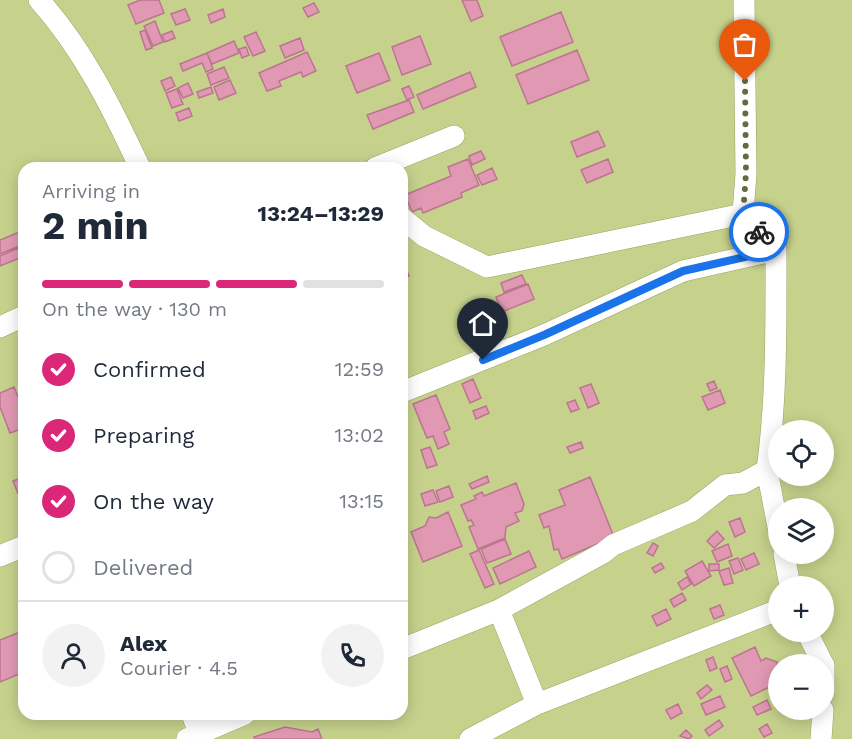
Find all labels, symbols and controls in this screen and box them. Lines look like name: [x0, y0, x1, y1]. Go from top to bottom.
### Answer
pin: [719, 19, 770, 81]
icon: bag: [728, 28, 761, 61]
text: Arriving in: [42, 179, 140, 203]
text: 13:24–13:29: [258, 201, 384, 226]
courier: [729, 202, 789, 262]
text: 2 min: [42, 203, 149, 248]
icon: bike: [743, 216, 776, 249]
text: On the way · 130 m: [42, 297, 227, 321]
pin: [457, 298, 508, 360]
icon: home: [466, 307, 499, 340]
icon: check: [42, 353, 75, 386]
text: Confirmed: [93, 357, 206, 382]
text: 12:59: [335, 357, 384, 381]
icon: check: [42, 419, 75, 452]
map controls: [768, 420, 834, 720]
button: locate: [768, 420, 834, 486]
text: Preparing: [93, 423, 194, 448]
text: 13:02: [335, 423, 384, 447]
icon: check: [42, 485, 75, 518]
text: On the way: [93, 489, 214, 514]
text: 13:15: [339, 489, 384, 513]
button: layers: [768, 498, 834, 564]
text: Delivered: [93, 555, 193, 580]
button: +: [768, 576, 834, 642]
button: person: [42, 624, 105, 687]
button: phone: [321, 624, 384, 687]
text: Alex: [120, 631, 167, 656]
button: −: [768, 654, 834, 720]
text: Courier · 4.5: [120, 656, 238, 680]

